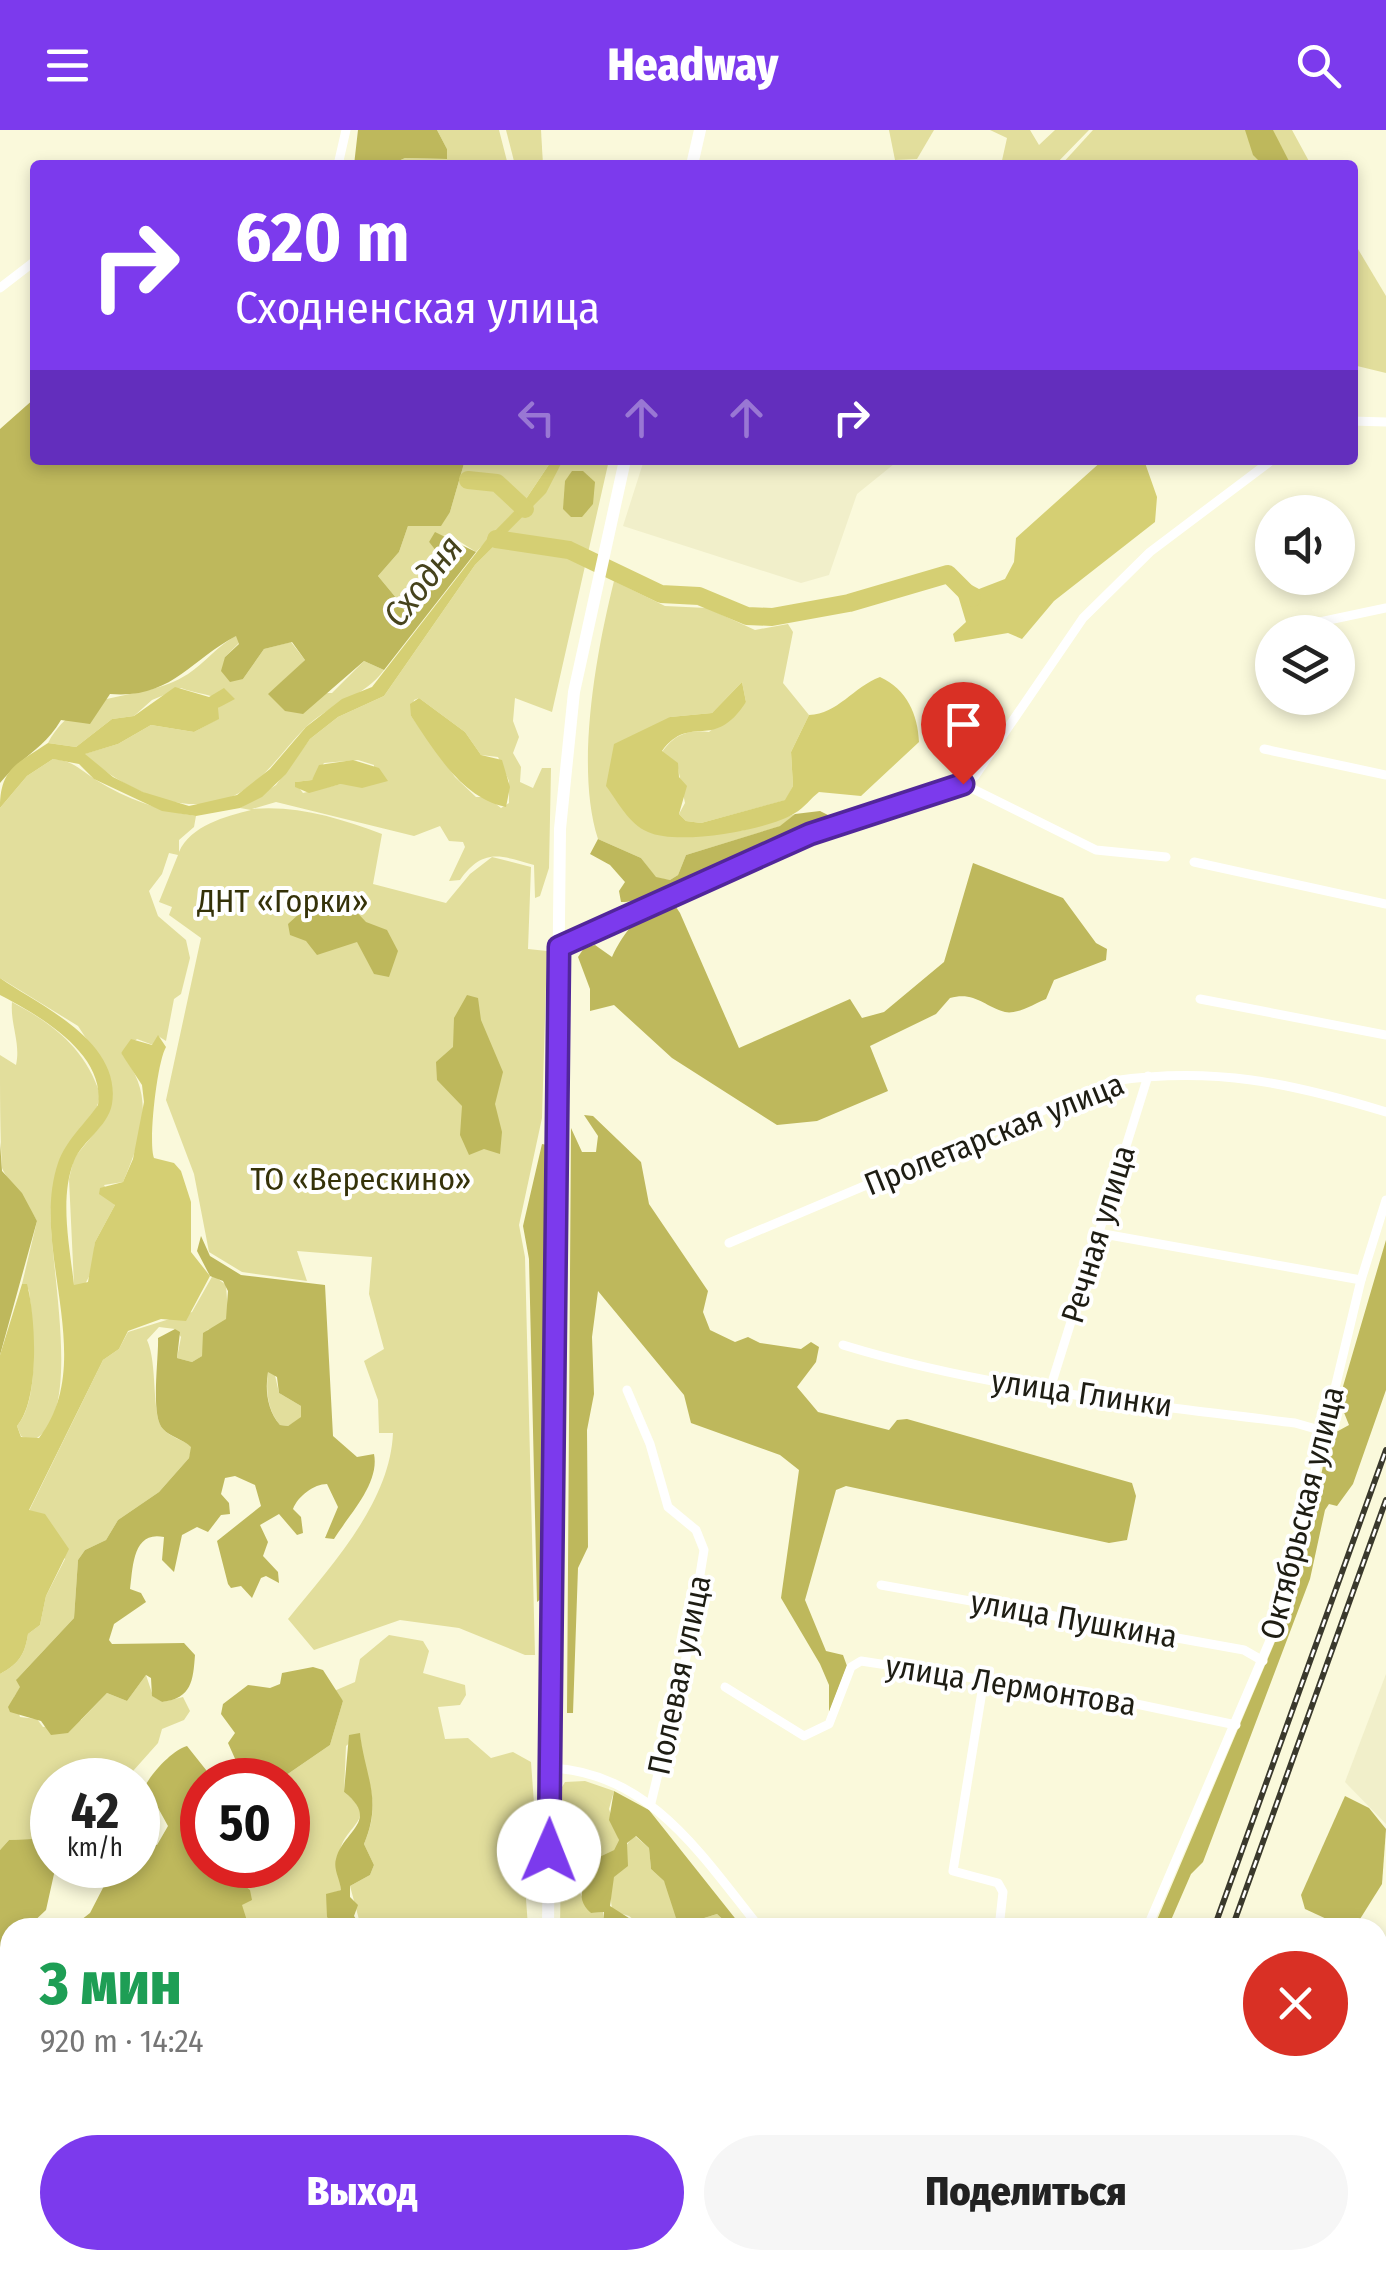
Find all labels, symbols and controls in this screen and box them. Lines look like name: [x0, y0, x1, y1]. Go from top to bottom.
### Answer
icon: menu: [40, 38, 95, 93]
text: Headway: [608, 38, 778, 92]
icon: search: [1291, 38, 1346, 93]
text: 620 m: [235, 196, 410, 280]
icon: right: [70, 200, 200, 330]
text: Сходненская улица: [235, 281, 600, 335]
icon: left: [509, 390, 564, 445]
icon: ahead: [614, 390, 669, 445]
icon: ahead: [719, 390, 774, 445]
icon: right: [824, 390, 879, 445]
map controls: [1255, 495, 1355, 715]
button: sound: [1255, 495, 1355, 595]
water label: Сходня: [374, 527, 472, 635]
button: layers: [1255, 615, 1355, 715]
pin: [921, 682, 1006, 785]
icon: arrive: [936, 697, 991, 752]
park label: ДНТ «Горки»: [196, 882, 369, 920]
street label: Пролетарская улица: [859, 1065, 1129, 1203]
street label: Речная улица: [1053, 1141, 1143, 1327]
park label: ТО «Верескино»: [251, 1160, 471, 1198]
street label: улица Глинки: [989, 1362, 1175, 1424]
street label: Октябрьская улица: [1252, 1383, 1352, 1643]
street label: Полевая улица: [639, 1572, 719, 1778]
street label: улица Пушкина: [968, 1582, 1180, 1656]
street label: улица Лермонтова: [883, 1646, 1139, 1724]
speed limit sign: 50: [180, 1758, 310, 1888]
text: 42: [71, 1781, 119, 1841]
position arrow: [497, 1799, 601, 1903]
text: km/h: [67, 1833, 123, 1863]
text: 3 мин: [40, 1948, 181, 2020]
button: close: [1243, 1951, 1348, 2056]
text: 920 m · 14:24: [40, 2022, 203, 2060]
button: Выход: [40, 2135, 684, 2250]
button: Поделиться: [704, 2135, 1348, 2250]

